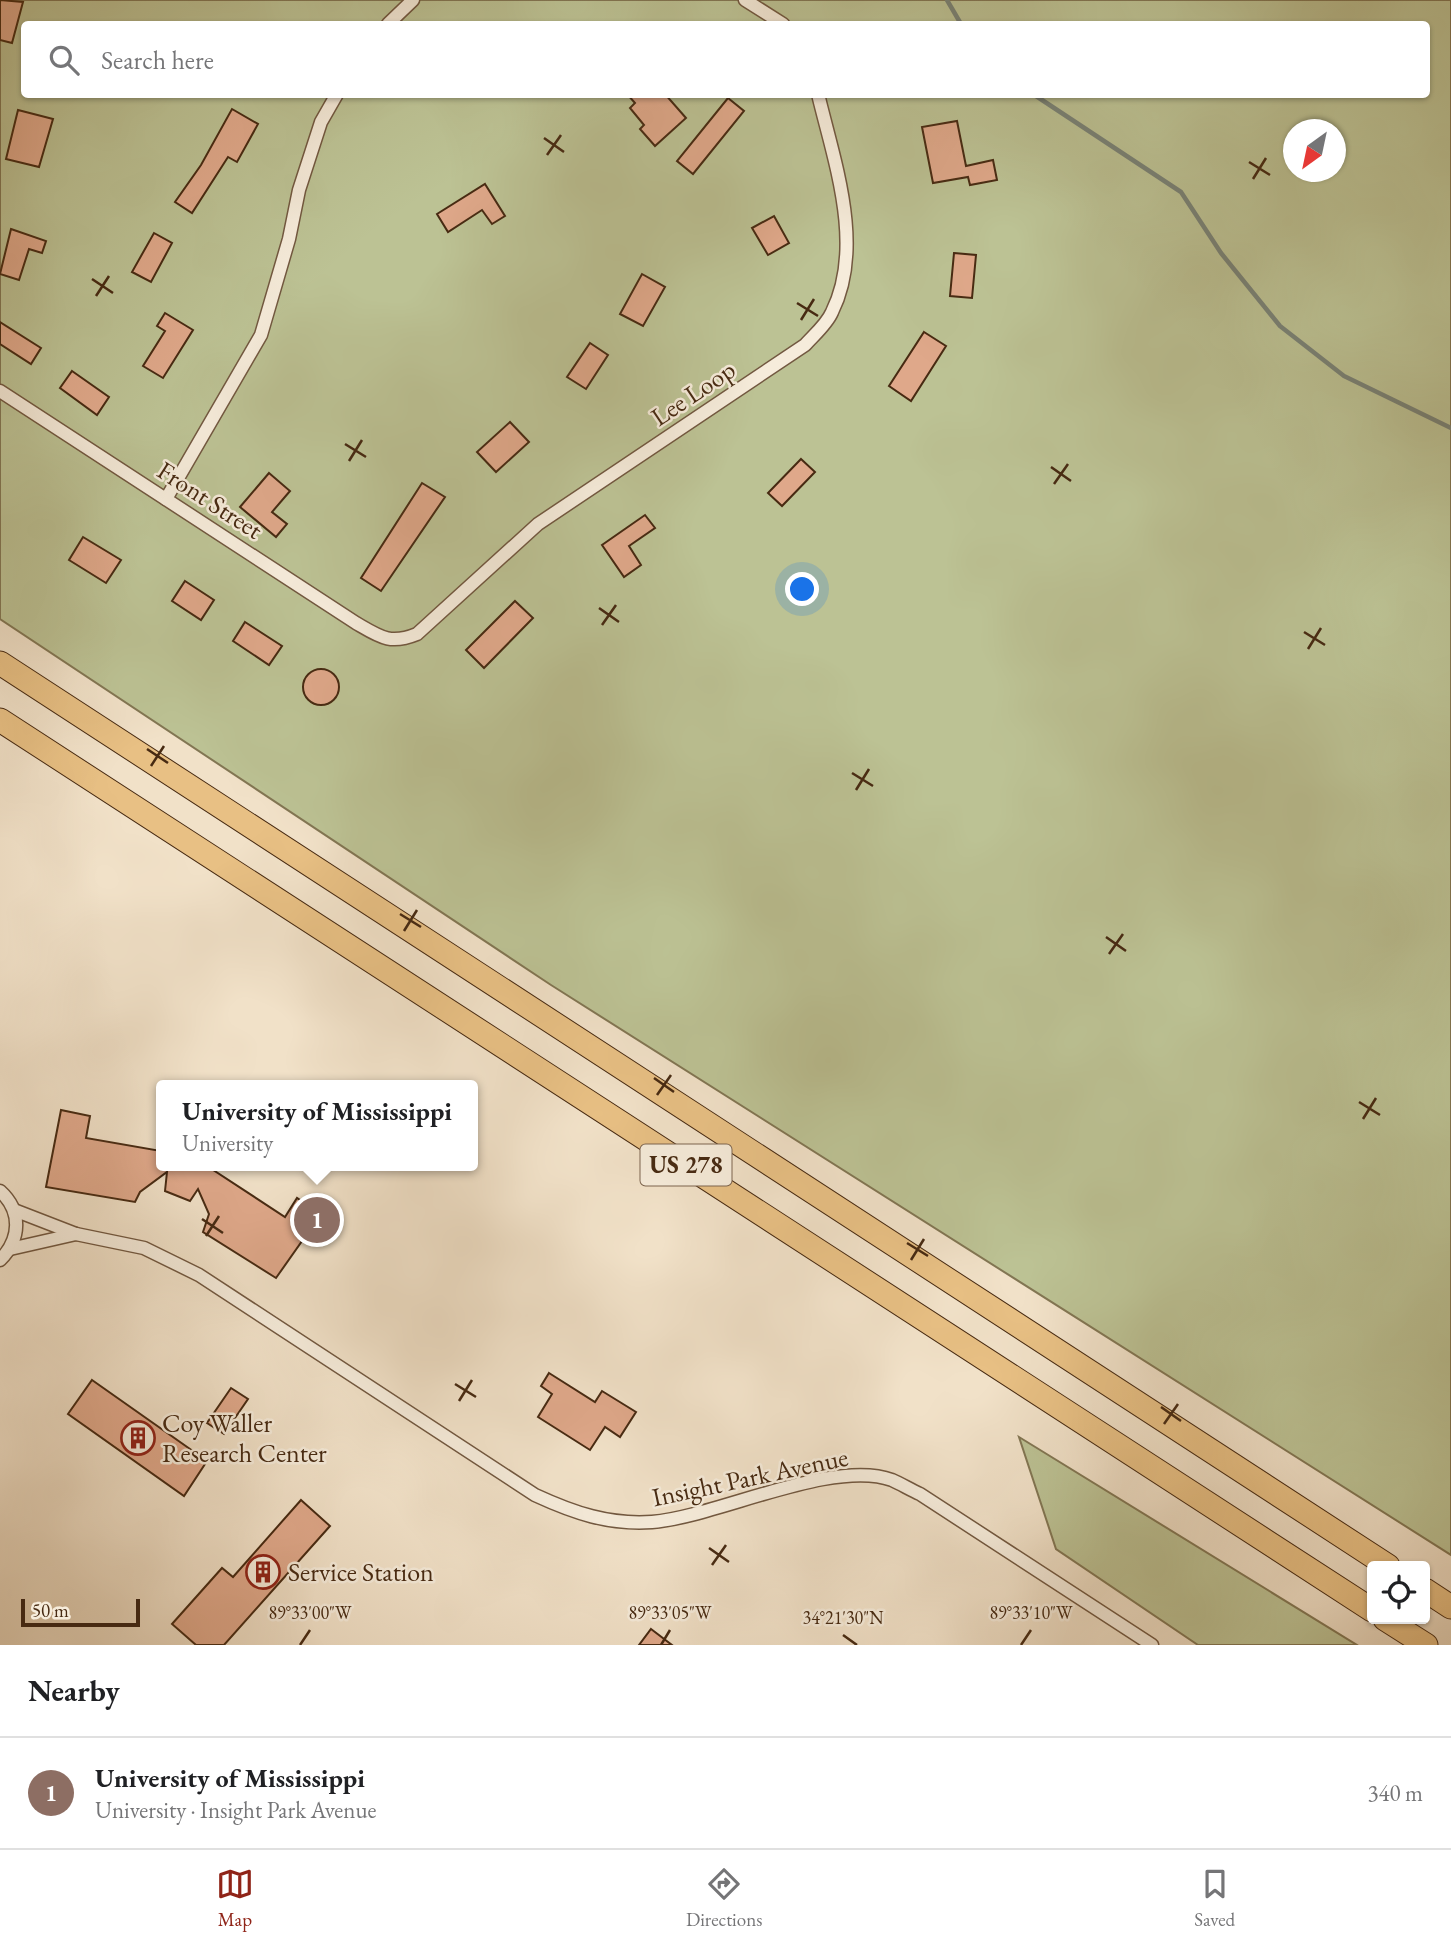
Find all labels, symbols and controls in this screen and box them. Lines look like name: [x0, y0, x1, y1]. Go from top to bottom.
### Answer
search box: [21, 21, 1430, 98]
icon: search: [45, 41, 83, 79]
text: Search here: [101, 43, 214, 77]
north arrow: [1283, 119, 1346, 182]
street label: Lee Loop: [644, 352, 742, 434]
street label: Front Street: [151, 453, 269, 547]
your location: [785, 572, 819, 606]
popup: [156, 1080, 478, 1171]
text: University of Mississippi: [182, 1094, 452, 1128]
text: University: [182, 1128, 273, 1158]
road number: US 278: [640, 1144, 732, 1185]
pin: 1: [294, 1194, 340, 1246]
place label: Coy Waller Research Center: [162, 1406, 327, 1470]
building icon: Coy Waller Research Center: [119, 1419, 157, 1457]
street label: Insight Park Avenue: [649, 1440, 851, 1514]
building icon: Service Station: [244, 1553, 282, 1591]
place label: Service Station: [288, 1555, 434, 1589]
map controls: [1367, 1561, 1430, 1624]
button: locate: [1367, 1561, 1430, 1624]
scale bar: [21, 1596, 140, 1628]
text: 50 m: [32, 1598, 69, 1623]
text: 89°33'00"W: [268, 1601, 352, 1624]
text: 89°33'05"W: [628, 1601, 712, 1624]
text: 89°33'10"W: [989, 1601, 1073, 1624]
text: 34°21'30"N: [803, 1606, 884, 1629]
text: Nearby: [28, 1671, 120, 1710]
text: University of Mississippi: [95, 1761, 365, 1795]
text: 1: [45, 1778, 57, 1808]
text: 340 m: [1367, 1778, 1423, 1808]
text: University · Insight Park Avenue: [95, 1795, 377, 1825]
tab: Map: [216, 1865, 254, 1932]
tab: Directions: [686, 1865, 762, 1932]
tab: Saved: [1194, 1865, 1235, 1932]

